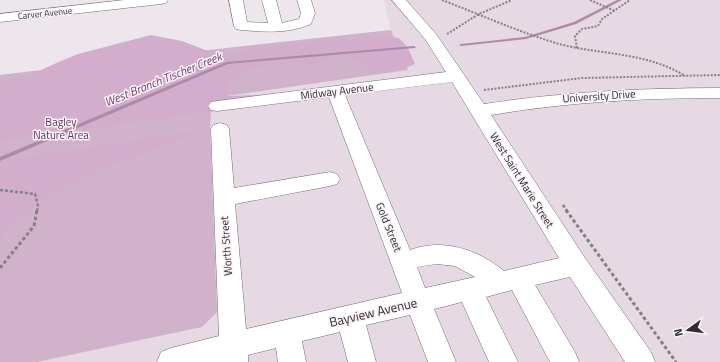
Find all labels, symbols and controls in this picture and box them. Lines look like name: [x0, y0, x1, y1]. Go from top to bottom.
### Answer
street label: Carver Avenue: [17, 4, 73, 22]
water label: West Branch Tischer Creek: [101, 46, 226, 111]
street label: Midway Avenue: [300, 79, 375, 103]
street label: University Drive: [562, 85, 636, 107]
park label: Bagley Nature Area: [33, 114, 89, 143]
street label: West Saint Marie Street: [486, 129, 558, 231]
street label: Gold Street: [372, 200, 406, 254]
street label: Worth Street: [216, 216, 236, 276]
street label: Bayview Avenue: [327, 292, 419, 332]
north arrow: [668, 310, 708, 350]
text: N: [670, 327, 687, 338]

